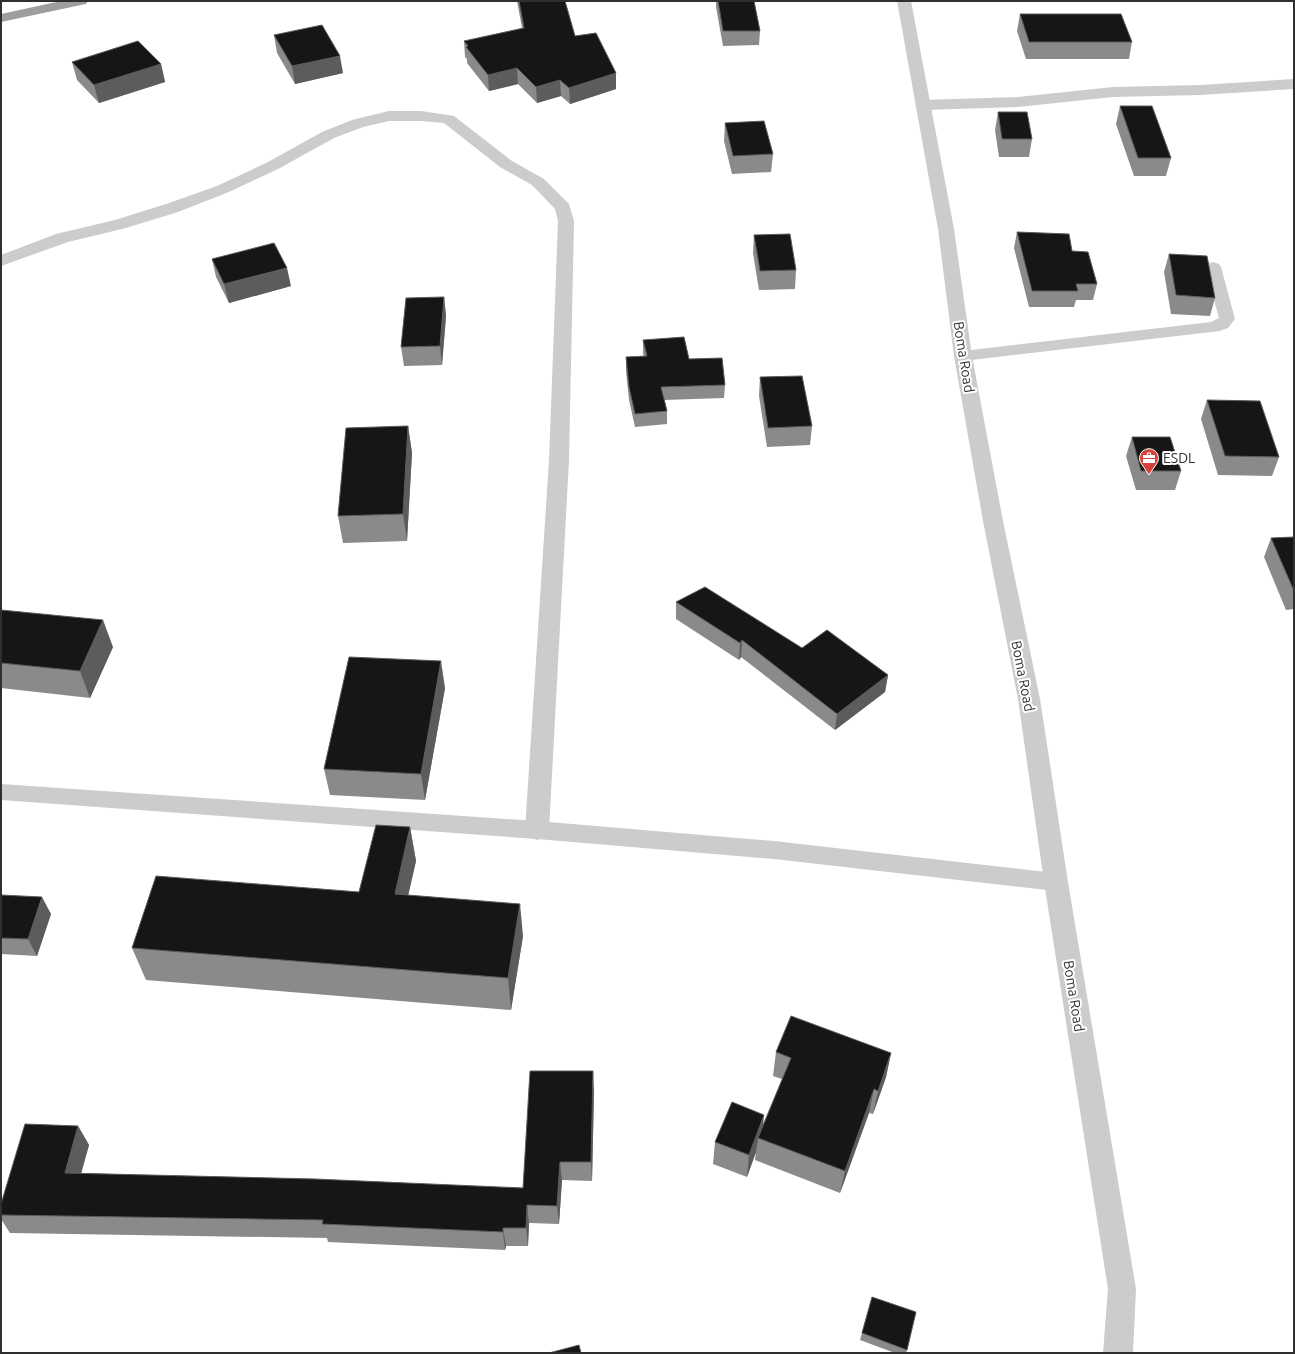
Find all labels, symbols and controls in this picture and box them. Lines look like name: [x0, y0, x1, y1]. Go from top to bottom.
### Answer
street label: Boma Road: [950, 320, 978, 394]
office icon: ESDL: [1138, 447, 1160, 475]
place label: ESDL: [1163, 450, 1195, 466]
street label: Boma Road: [1008, 639, 1038, 713]
street label: Boma Road: [1060, 959, 1088, 1033]

